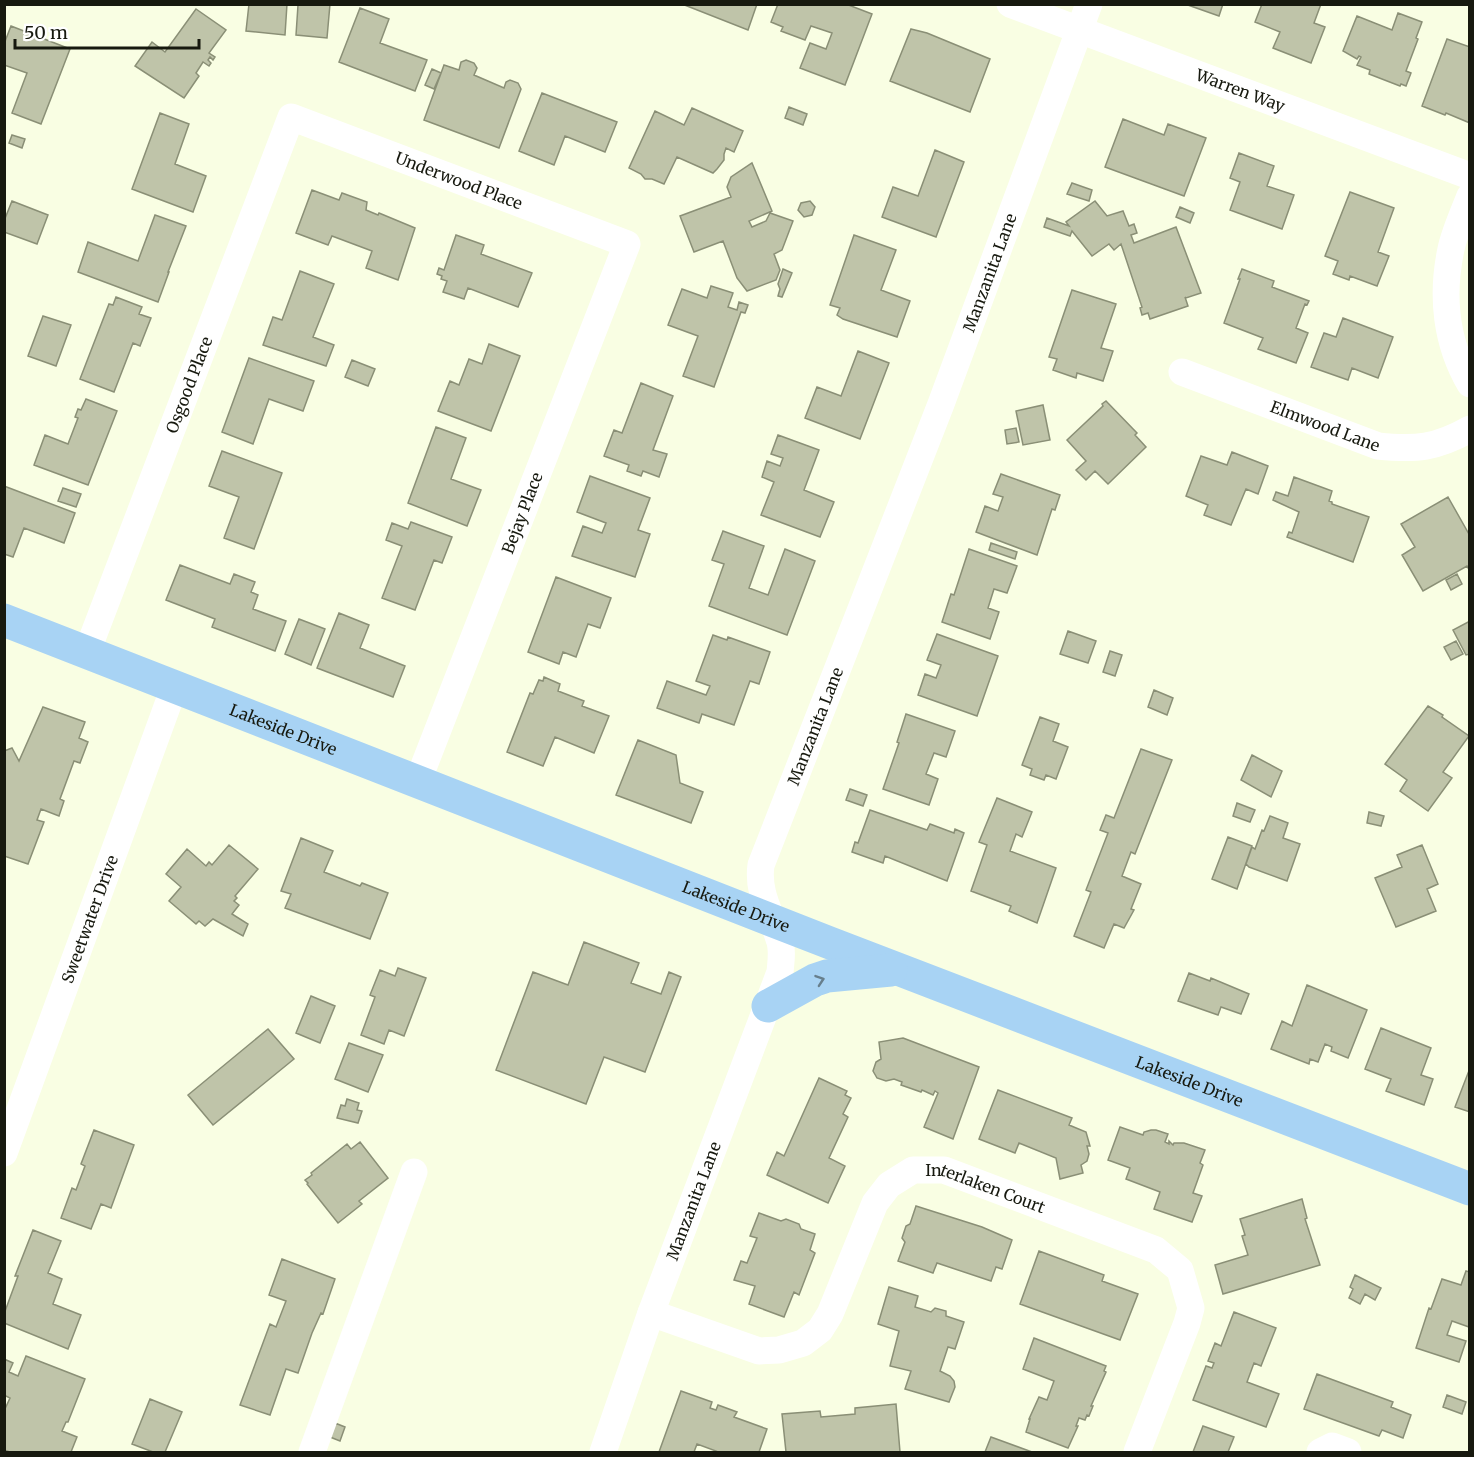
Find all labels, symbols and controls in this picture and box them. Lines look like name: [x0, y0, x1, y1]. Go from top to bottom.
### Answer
scale bar: [15, 12, 200, 50]
text: 50 m: [24, 21, 68, 44]
street label: Warren Way: [1192, 64, 1288, 116]
street label: Underwood Place: [392, 147, 525, 214]
street label: Manzanita Lane: [959, 211, 1021, 335]
street label: Osgood Place: [161, 334, 216, 436]
street label: Elmwood Lane: [1268, 396, 1383, 456]
street label: Bejay Place: [497, 469, 547, 557]
street label: Manzanita Lane: [783, 664, 847, 788]
street label: Lakeside Drive: [227, 699, 340, 759]
street label: Sweetwater Drive: [57, 852, 122, 986]
street label: Lakeside Drive: [679, 876, 793, 936]
one-way arrow: [814, 974, 825, 987]
street label: Lakeside Drive: [1133, 1051, 1246, 1111]
street label: Manzanita Lane: [662, 1139, 725, 1263]
street label: Interlaken Court: [925, 1160, 1049, 1218]

